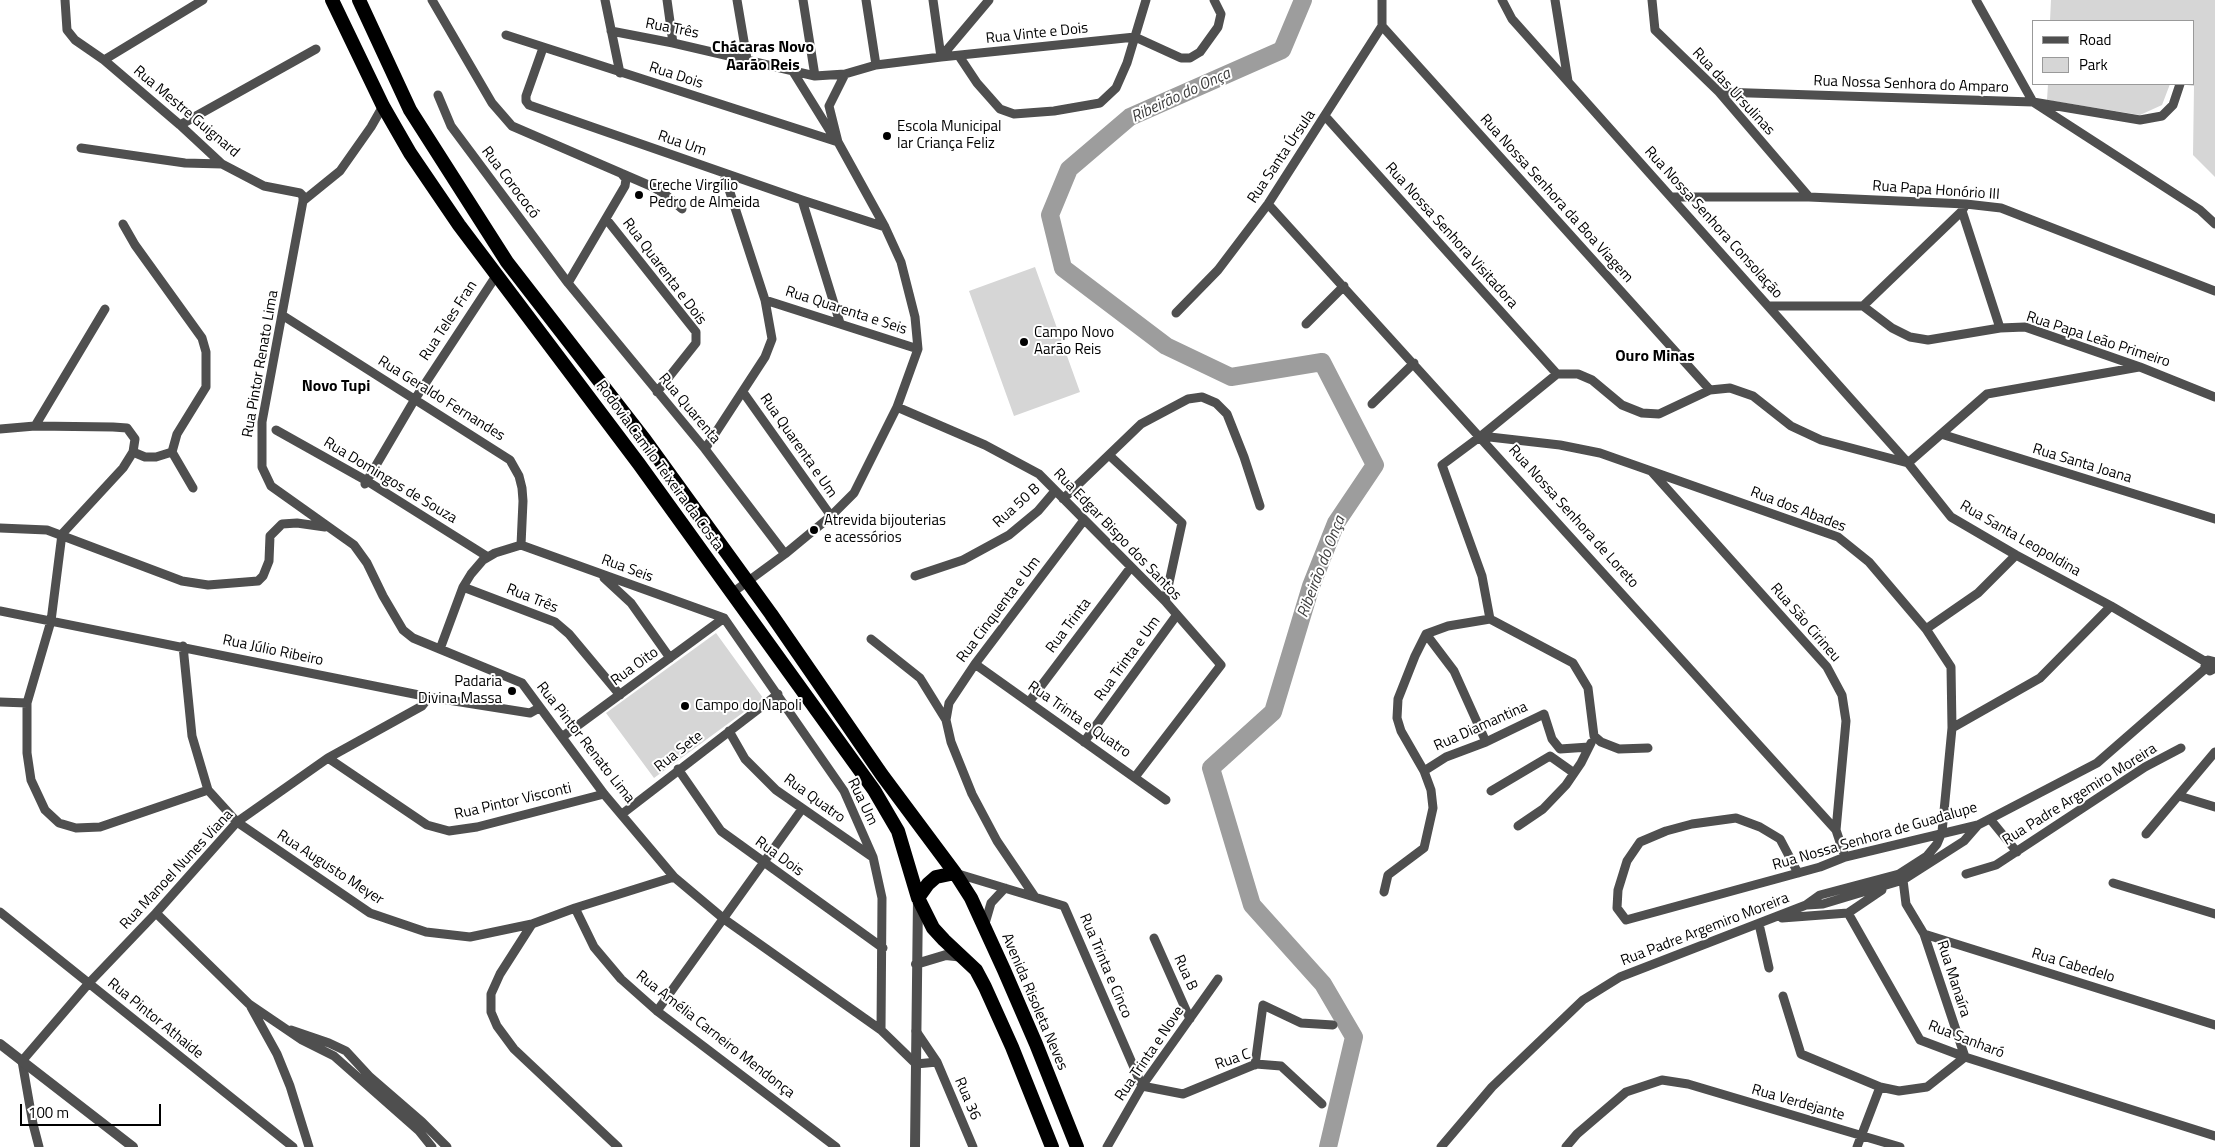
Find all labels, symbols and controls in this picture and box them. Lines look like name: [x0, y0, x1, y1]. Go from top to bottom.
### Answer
street label: Rua Três: [644, 15, 700, 43]
street label: Rua Vinte e Dois: [985, 20, 1089, 48]
legend: [2032, 20, 2195, 85]
text: Road: [2079, 28, 2111, 51]
district label: Chácaras Novo Aarão Reis: [712, 38, 814, 76]
street label: Rua das Ursulinas: [1688, 45, 1778, 139]
text: Park: [2079, 53, 2108, 76]
street label: Rua Dois: [647, 59, 705, 93]
street label: Rua Mestre Guignard: [129, 62, 243, 162]
water label: Ribeirão do Onça: [1128, 65, 1234, 127]
street label: Rua Nossa Senhora do Amparo: [1813, 73, 2009, 97]
street label: Rua Santa Úrsula: [1244, 107, 1320, 207]
street label: Rua Nossa Senhora da Boa Viagem: [1476, 111, 1636, 287]
place label: Escola Municipal lar Criança Feliz: [897, 118, 1002, 153]
street label: Rua Um: [655, 127, 709, 161]
marker: Escola Municipal lar Criança Feliz: [881, 130, 893, 142]
street label: Rua Corococó: [477, 143, 543, 223]
street label: Rua Nossa Senhora Consolação: [1640, 143, 1786, 303]
street label: Rua Nossa Senhora Visitadora: [1381, 159, 1521, 313]
place label: Creche Virgílio Pedro de Almeida: [649, 177, 760, 212]
street label: Rua Papa Honório III: [1872, 178, 2000, 204]
marker: Creche Virgílio Pedro de Almeida: [633, 189, 645, 201]
street label: Rua Quarenta e Dois: [618, 215, 710, 329]
street label: Rua Teles Fran: [416, 278, 482, 364]
street label: Rua Quarenta e Seis: [783, 283, 909, 339]
street label: Rua Pintor Renato Lima: [239, 289, 283, 439]
street label: Rua Papa Leão Primeiro: [2024, 308, 2172, 372]
place label: Campo Novo Aarão Reis: [1034, 324, 1114, 359]
marker: Campo Novo Aarão Reis: [1018, 336, 1030, 348]
district label: Ouro Minas: [1615, 347, 1695, 367]
street label: Rua Geraldo Fernandes: [374, 353, 508, 445]
street label: Rua Quarenta: [654, 370, 724, 448]
district label: Novo Tupi: [302, 377, 370, 397]
street label: Rodovia Camilo Teixeira da Costa: [591, 378, 727, 554]
street label: Rua Quarenta e Um: [755, 390, 841, 502]
street label: Rua Domingos de Souza: [320, 434, 460, 528]
street label: Rua Santa Joana: [2030, 440, 2134, 488]
street label: Rua Nossa Senhora de Loreto: [1504, 442, 1642, 592]
street label: Rua Edgar Bispo dos Santos: [1049, 465, 1185, 605]
street label: Rua 50 B: [990, 480, 1044, 532]
street label: Rua dos Abades: [1748, 484, 1848, 536]
street label: Rua Santa Leopoldina: [1956, 497, 2084, 581]
place label: Atrevida bijouterias e acessórios: [824, 512, 946, 547]
water label: Ribeirão do Onça: [1294, 514, 1350, 620]
marker: Atrevida bijouterias e acessórios: [808, 524, 820, 536]
street label: Rua Seis: [599, 551, 655, 587]
street label: Rua Cinquenta e Um: [953, 553, 1045, 667]
street label: Rua São Cirineu: [1766, 580, 1844, 666]
street label: Rua Três: [504, 581, 560, 617]
street label: Rua Trinta: [1043, 595, 1095, 657]
street label: Rua Trinta e Um: [1091, 613, 1165, 705]
street label: Rua Júlio Ribeiro: [221, 632, 325, 670]
street label: Rua Oito: [608, 644, 662, 690]
place label: Padaria Divina Massa: [418, 673, 502, 708]
street label: Rua Trinta e Quatro: [1024, 678, 1134, 762]
street label: Rua Pintor Renato Lima: [532, 679, 638, 807]
marker: Padaria Divina Massa: [506, 685, 518, 697]
place label: Campo do Napoli: [695, 697, 802, 715]
street label: Rua Diamantina: [1431, 698, 1531, 756]
marker: Campo do Napoli: [679, 700, 691, 712]
street label: Rua Sete: [651, 728, 707, 776]
street label: Rua Padre Argemiro Moreira: [1999, 740, 2161, 850]
street label: Rua Quatro: [780, 771, 848, 827]
street label: Rua Um: [843, 776, 881, 828]
street label: Rua Pintor Visconti: [453, 780, 573, 824]
street label: Rua Nossa Senhora de Guadalupe: [1770, 799, 1980, 875]
street label: Rua Manoel Nunes Viana: [117, 806, 237, 934]
street label: Rua Augusto Meyer: [273, 827, 387, 909]
street label: Rua Dois: [751, 833, 807, 881]
street label: Rua Padre Argemiro Moreira: [1618, 890, 1792, 970]
street label: Rua Trinta e Cinco: [1075, 911, 1135, 1021]
street label: Avenida Risoleta Neves: [997, 931, 1071, 1073]
street label: Rua Manaíra: [1932, 938, 1974, 1020]
street label: Rua Cabedelo: [2029, 945, 2117, 987]
street label: Rua B: [1169, 952, 1201, 994]
street label: Rua Amélia Carneiro Mendonça: [632, 967, 798, 1103]
street label: Rua Pintor Athaide: [103, 975, 207, 1063]
street label: Rua Trinta e Nove: [1112, 1003, 1188, 1105]
street label: Rua Sanharó: [1925, 1017, 2007, 1063]
street label: Rua C: [1213, 1046, 1253, 1074]
street label: Rua 36: [950, 1075, 984, 1123]
street label: Rua Verdejante: [1749, 1081, 1847, 1125]
scale bar: [22, 1094, 164, 1126]
text: 100 m: [28, 1101, 69, 1124]

